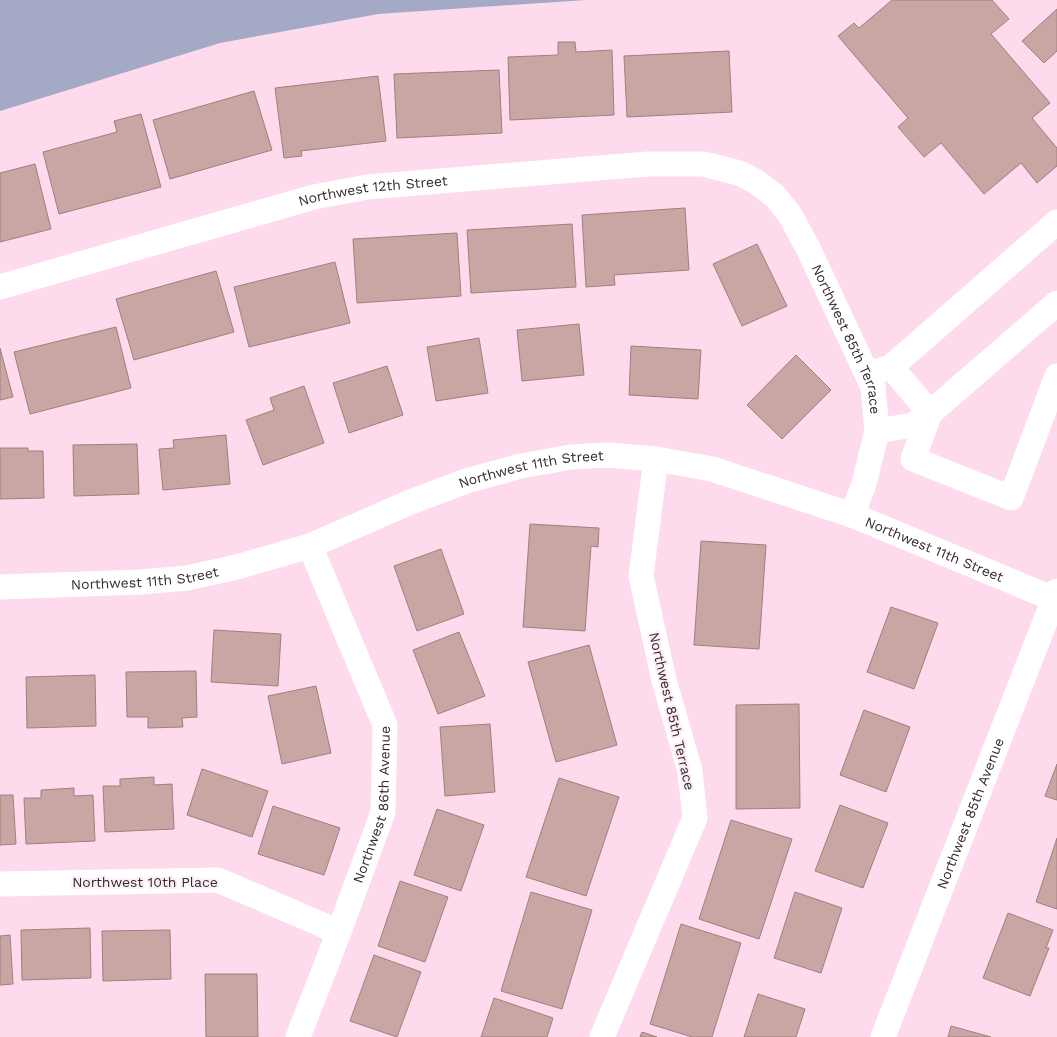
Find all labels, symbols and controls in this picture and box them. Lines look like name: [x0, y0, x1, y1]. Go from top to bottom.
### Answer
street label: Northwest 12th Street: [296, 172, 448, 209]
street label: Northwest 85th Terrace: [809, 262, 883, 415]
street label: Northwest 11th Street: [456, 447, 604, 491]
street label: Northwest 11th Street: [863, 513, 1006, 585]
street label: Northwest 11th Street: [71, 563, 220, 592]
street label: Northwest 85th Terrace: [646, 630, 698, 792]
street label: Northwest 86th Avenue: [350, 726, 393, 885]
street label: Northwest 85th Avenue: [934, 736, 1007, 891]
street label: Northwest 10th Place: [72, 874, 218, 890]

